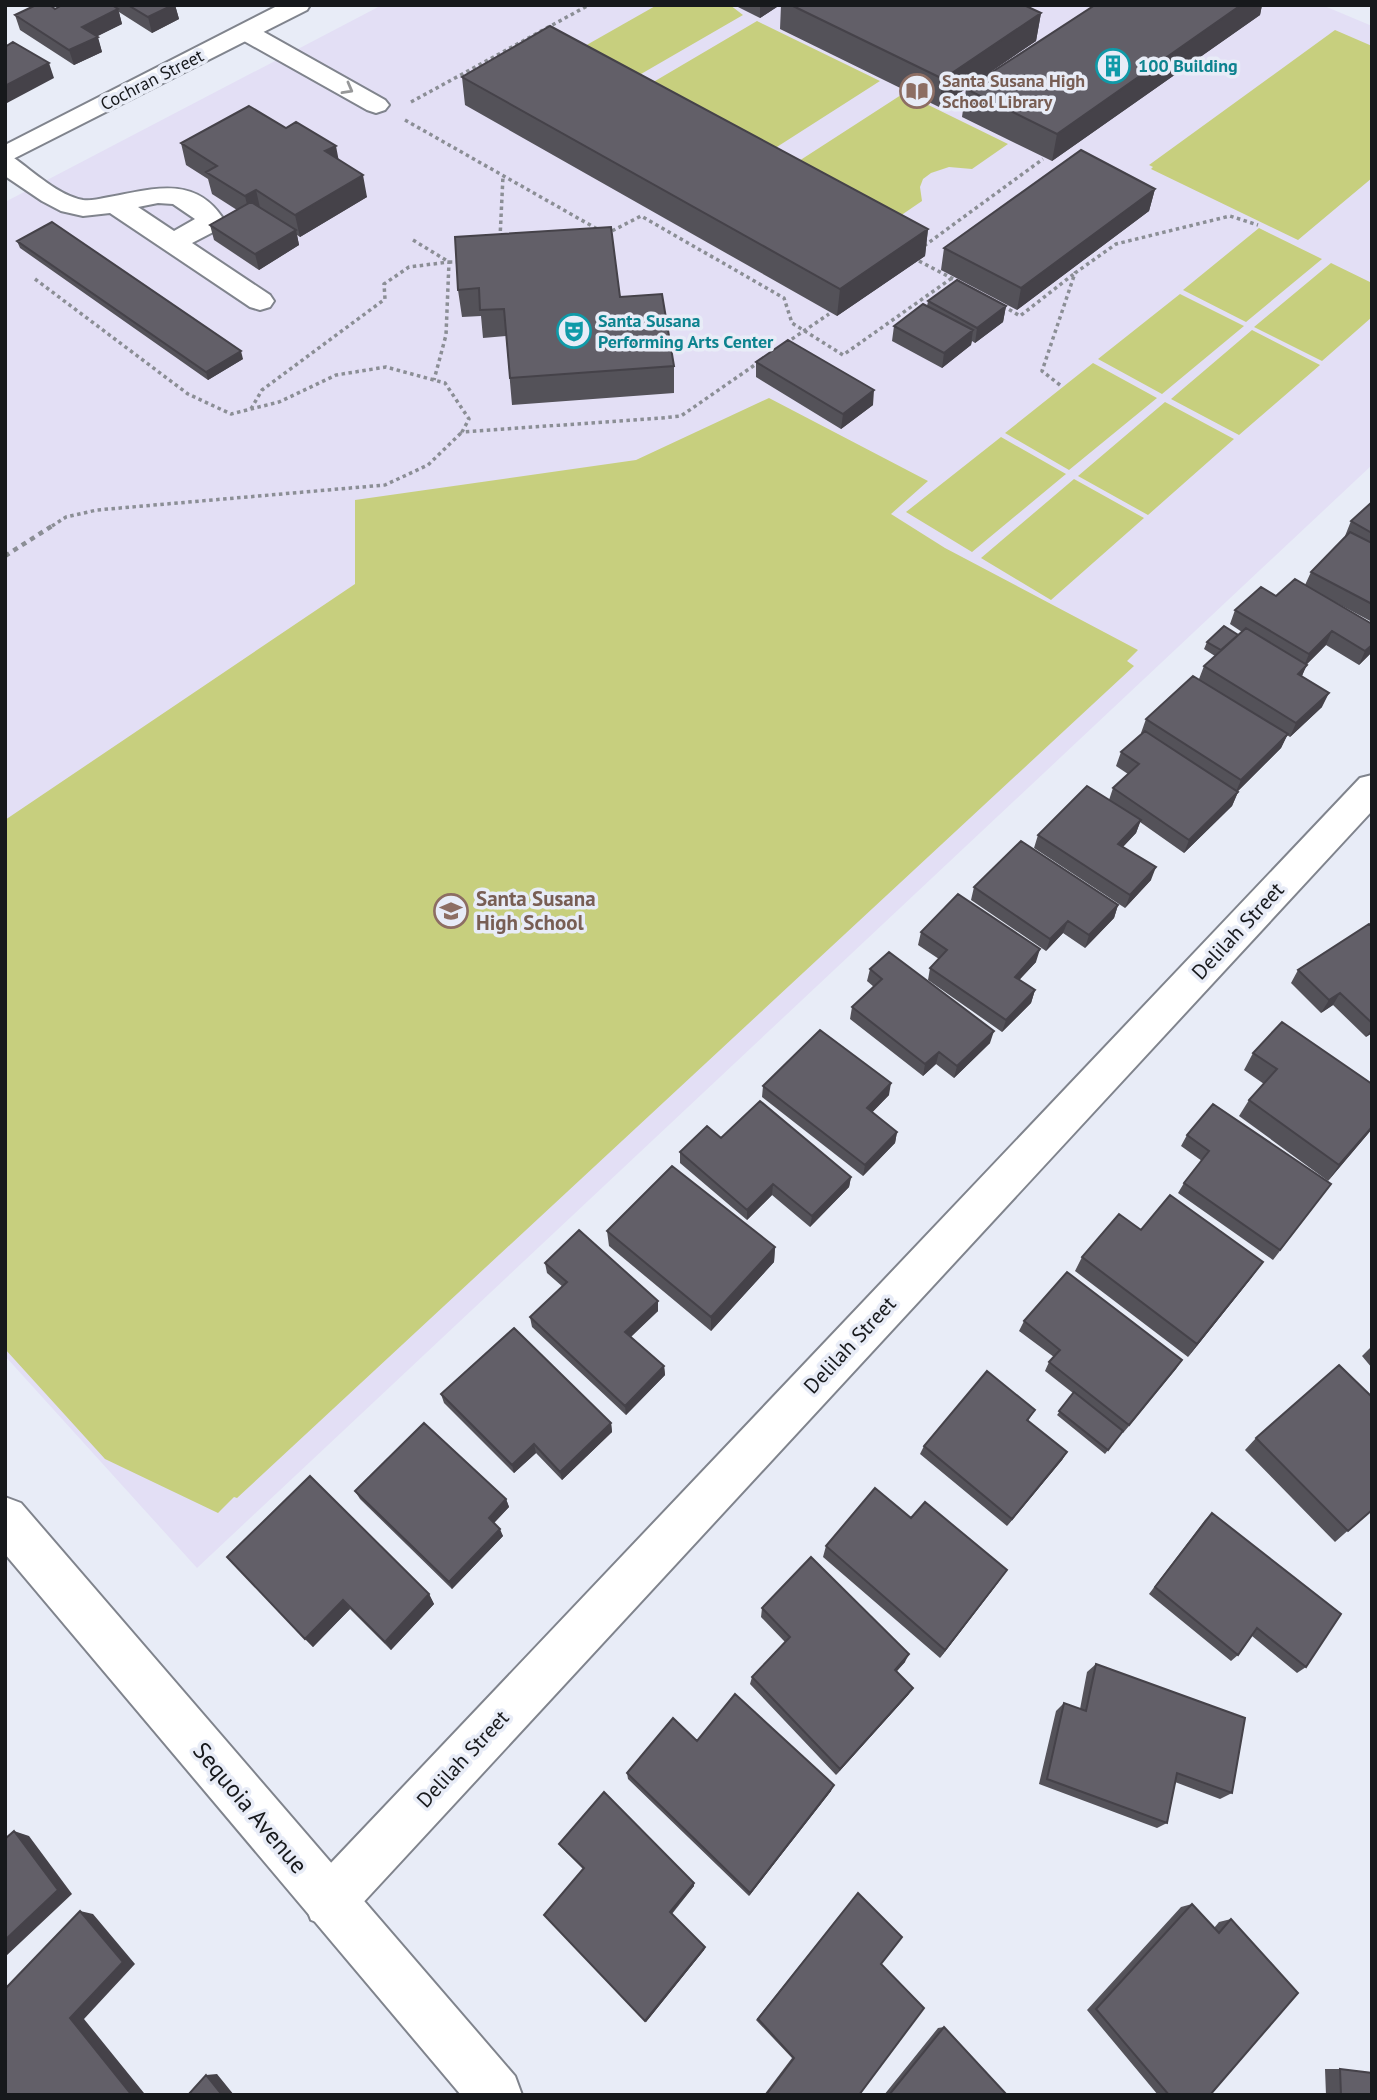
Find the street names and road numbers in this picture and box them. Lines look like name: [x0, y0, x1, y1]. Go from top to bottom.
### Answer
street label: Cochran Street: [96, 44, 207, 115]
street label: Delilah Street: [1186, 876, 1290, 985]
street label: Delilah Street: [798, 1290, 902, 1399]
street label: Delilah Street: [411, 1704, 515, 1813]
street label: Sequoia Avenue: [186, 1736, 314, 1880]

